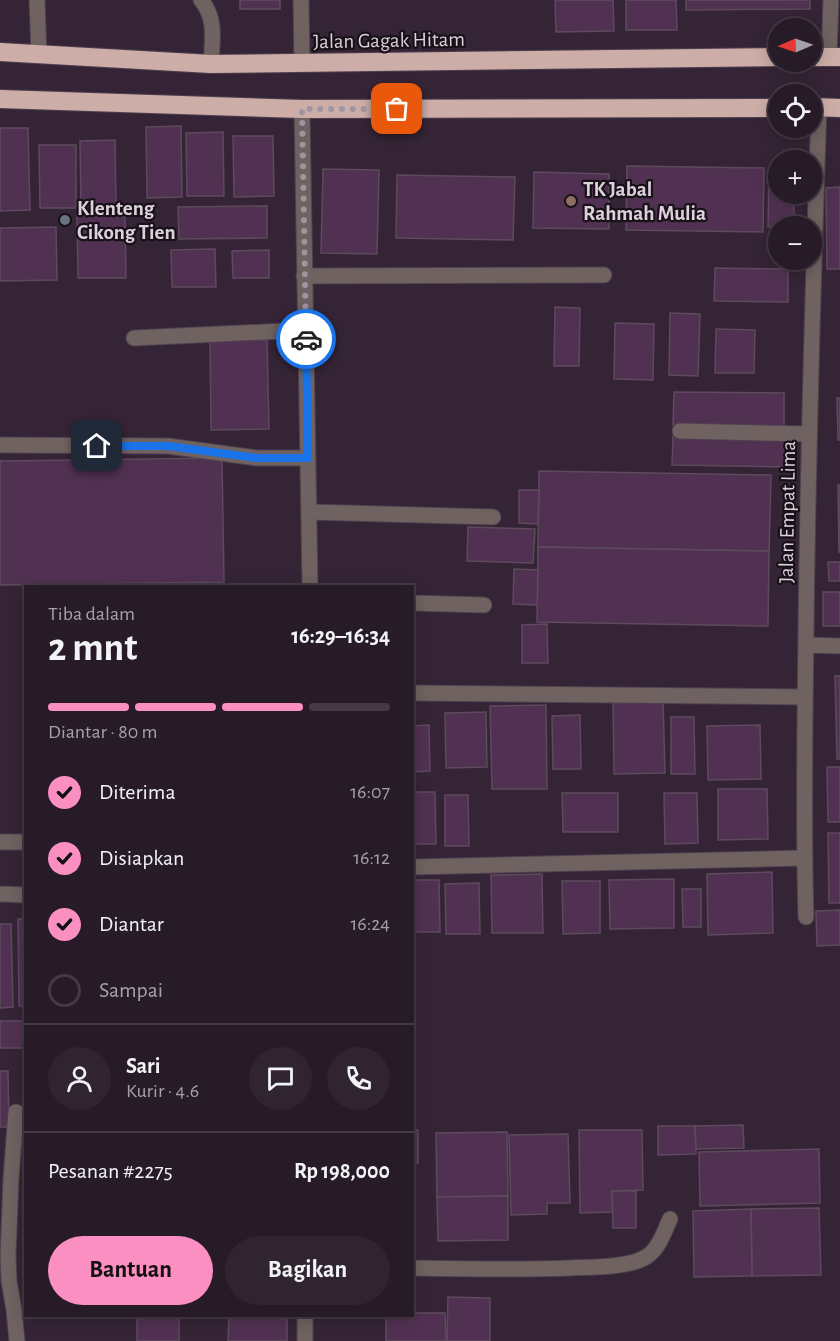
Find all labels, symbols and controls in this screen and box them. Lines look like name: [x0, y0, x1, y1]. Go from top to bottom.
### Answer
north arrow: [768, 18, 822, 72]
map controls: [768, 18, 822, 270]
street label: Jalan Gagak Hitam: [313, 29, 465, 52]
pin: [371, 83, 422, 134]
button: locate: [768, 84, 822, 138]
icon: bag: [380, 92, 413, 125]
button: +: [768, 150, 822, 204]
place label: TK Jabal Rahmah Mulia: [583, 179, 706, 224]
marker: TK Jabal Rahmah Mulia: [564, 194, 578, 208]
place label: Klenteng Cikong Tien: [77, 198, 176, 243]
marker: Klenteng Cikong Tien: [58, 213, 72, 227]
button: −: [768, 216, 822, 270]
courier: [276, 309, 336, 369]
icon: car: [290, 323, 323, 356]
pin: [71, 420, 122, 471]
icon: home: [80, 429, 113, 462]
street label: Jalan Empat Lima: [776, 440, 799, 583]
text: Tiba dalam: [48, 604, 135, 624]
text: 16:29–16:34: [291, 625, 390, 647]
text: 2 mnt: [48, 629, 137, 668]
text: Diantar · 80 m: [48, 722, 158, 742]
icon: check: [48, 776, 81, 809]
text: Diterima: [99, 781, 176, 803]
text: 16:07: [350, 782, 390, 802]
icon: check: [48, 842, 81, 875]
text: Disiapkan: [99, 847, 184, 869]
text: 16:12: [353, 848, 390, 868]
icon: check: [48, 908, 81, 941]
text: Diantar: [99, 913, 164, 935]
text: 16:24: [350, 914, 390, 934]
text: Sampai: [99, 979, 163, 1001]
button: person: [48, 1047, 111, 1110]
button: chat: [249, 1047, 312, 1110]
button: phone: [327, 1047, 390, 1110]
text: Sari: [126, 1055, 160, 1077]
text: Kurir · 4.6: [126, 1081, 199, 1101]
text: Pesanan #2275: [48, 1160, 173, 1182]
text: Rp 198,000: [294, 1160, 390, 1182]
button: Bantuan: [48, 1236, 213, 1305]
button: Bagikan: [225, 1236, 390, 1305]

